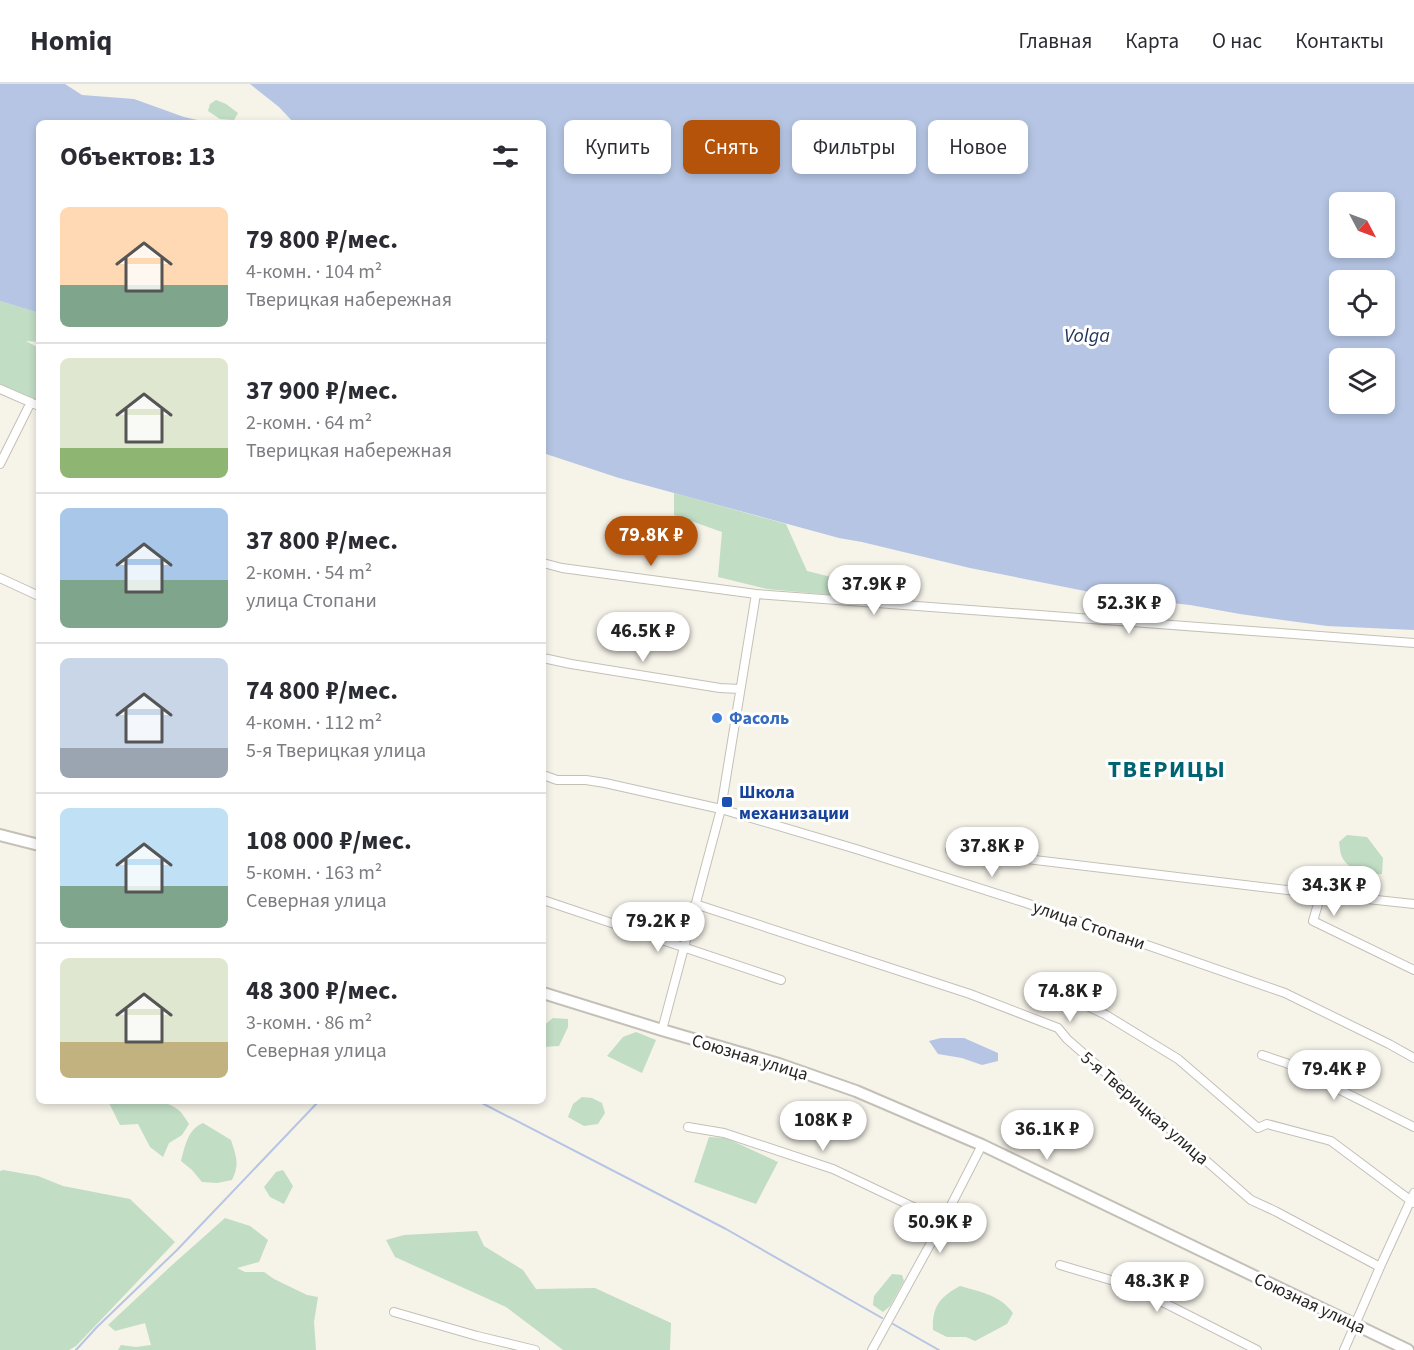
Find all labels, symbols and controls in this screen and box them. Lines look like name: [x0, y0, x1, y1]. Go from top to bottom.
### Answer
text: Homiq: [30, 21, 112, 61]
text: Главная: [1019, 26, 1092, 56]
text: Карта: [1125, 26, 1179, 56]
text: О нас: [1212, 26, 1262, 56]
text: Контакты: [1295, 26, 1384, 56]
chip: Купить: [564, 120, 671, 174]
chip: Снять: [683, 120, 780, 174]
chip: Фильтры: [792, 120, 916, 174]
chip: Новое: [928, 120, 1028, 174]
text: Объектов: 13: [60, 138, 216, 175]
icon: filters: [489, 140, 522, 173]
north arrow: [1329, 192, 1395, 258]
map controls: [1329, 192, 1395, 414]
text: 79 800 ₽/мес.: [246, 221, 398, 258]
icon: home: [108, 231, 180, 303]
text: 4-комн. · 104 m²: [246, 258, 382, 286]
button: locate: [1329, 270, 1395, 336]
text: Тверицкая набережная: [246, 286, 452, 314]
water label: Volga: [1064, 322, 1110, 350]
button: layers: [1329, 348, 1395, 414]
text: 37 900 ₽/мес.: [246, 372, 398, 409]
icon: home: [108, 382, 180, 454]
text: 2-комн. · 64 m²: [246, 409, 372, 437]
text: Тверицкая набережная: [246, 437, 452, 465]
pin: 79.8K ₽: [596, 516, 706, 567]
text: 79.8K ₽: [619, 521, 683, 549]
text: 37 800 ₽/мес.: [246, 522, 398, 559]
icon: home: [108, 532, 180, 604]
text: 2-комн. · 54 m²: [246, 559, 372, 587]
pin: 37.9K ₽: [819, 565, 929, 616]
text: 37.9K ₽: [842, 570, 906, 598]
pin: 52.3K ₽: [1074, 584, 1184, 635]
text: улица Стопани: [246, 587, 377, 615]
text: 52.3K ₽: [1097, 589, 1161, 617]
pin: 46.5K ₽: [588, 612, 698, 663]
text: 46.5K ₽: [611, 617, 675, 645]
text: 74 800 ₽/мес.: [246, 672, 398, 709]
icon: home: [108, 682, 180, 754]
place label: Фасоль: [729, 706, 789, 731]
text: 4-комн. · 112 m²: [246, 709, 382, 737]
marker: Фасоль: [710, 711, 724, 725]
text: 5-я Тверицкая улица: [246, 737, 426, 765]
district label: ТВЕРИЦЫ: [1108, 752, 1226, 787]
place label: Школа механизации: [739, 780, 849, 826]
marker: Школа механизации: [720, 795, 734, 809]
text: 108 000 ₽/мес.: [246, 822, 412, 859]
pin: 37.8K ₽: [937, 827, 1047, 878]
icon: home: [108, 832, 180, 904]
text: 37.8K ₽: [960, 832, 1024, 860]
text: 5-комн. · 163 m²: [246, 859, 382, 887]
pin: 34.3K ₽: [1279, 866, 1389, 917]
text: 34.3K ₽: [1302, 871, 1366, 899]
text: Северная улица: [246, 887, 387, 915]
street label: улица Стопани: [1029, 894, 1149, 956]
pin: 79.2K ₽: [603, 902, 713, 953]
text: 79.2K ₽: [626, 907, 690, 935]
text: 48 300 ₽/мес.: [246, 972, 398, 1009]
pin: 74.8K ₽: [1015, 972, 1125, 1023]
text: 74.8K ₽: [1038, 977, 1102, 1005]
icon: home: [108, 982, 180, 1054]
text: 3-комн. · 86 m²: [246, 1009, 372, 1037]
street label: Союзная улица: [689, 1028, 811, 1087]
text: Северная улица: [246, 1037, 387, 1065]
street label: 5-я Тверицкая улица: [1075, 1046, 1214, 1171]
pin: 79.4K ₽: [1279, 1050, 1389, 1101]
text: 79.4K ₽: [1302, 1055, 1366, 1083]
pin: 108K ₽: [774, 1101, 872, 1152]
text: 108K ₽: [794, 1106, 852, 1134]
pin: 36.1K ₽: [992, 1110, 1102, 1161]
text: 36.1K ₽: [1015, 1115, 1079, 1143]
pin: 50.9K ₽: [885, 1203, 995, 1254]
text: 50.9K ₽: [908, 1208, 972, 1236]
pin: 48.3K ₽: [1102, 1262, 1212, 1313]
text: 48.3K ₽: [1125, 1267, 1189, 1295]
street label: Союзная улица: [1250, 1267, 1370, 1340]

